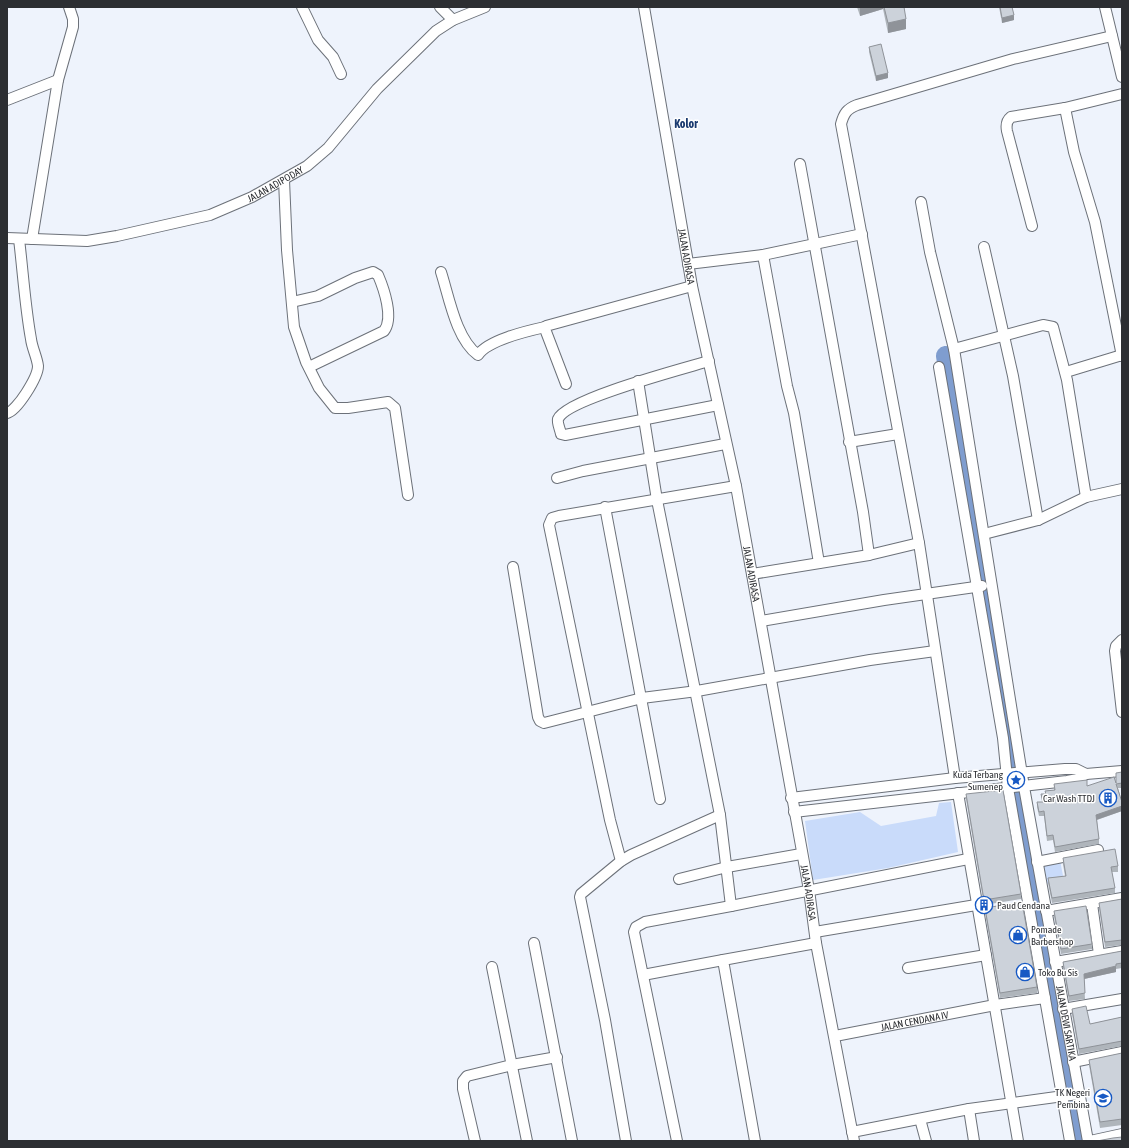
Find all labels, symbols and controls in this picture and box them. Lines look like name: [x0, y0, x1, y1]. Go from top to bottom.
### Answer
district label: Kolor: [674, 117, 698, 131]
street label: JALAN ADIPODAY: [245, 164, 305, 204]
street label: JALAN ADIRASA: [677, 228, 697, 285]
street label: JALAN ADIRASA: [741, 545, 762, 602]
place label: Kuda Terbang Sumenep: [953, 769, 1004, 792]
place icon: Kuda Terbang Sumenep: [1006, 770, 1026, 790]
building icon: Car Wash TTDJ: [1098, 788, 1118, 808]
place label: Car Wash TTDJ: [1043, 793, 1095, 804]
street label: JALAN ADIRASA: [799, 864, 818, 921]
building icon: Paud Cendana: [974, 895, 994, 915]
place label: Paud Cendana: [997, 900, 1050, 911]
place label: Pomade Barbershop: [1031, 924, 1074, 947]
shop icon: Pomade Barbershop: [1008, 925, 1028, 945]
shop icon: Toko Bu Sis: [1015, 962, 1035, 982]
place label: Toko Bu Sis: [1038, 967, 1078, 978]
street label: JALAN DEWI SARTIKA: [1054, 984, 1079, 1061]
street label: JALAN CENDANA IV: [880, 1009, 950, 1033]
place label: TK Negeri Pembina: [1055, 1087, 1090, 1110]
school or university icon: TK Negeri Pembina: [1093, 1088, 1113, 1108]

